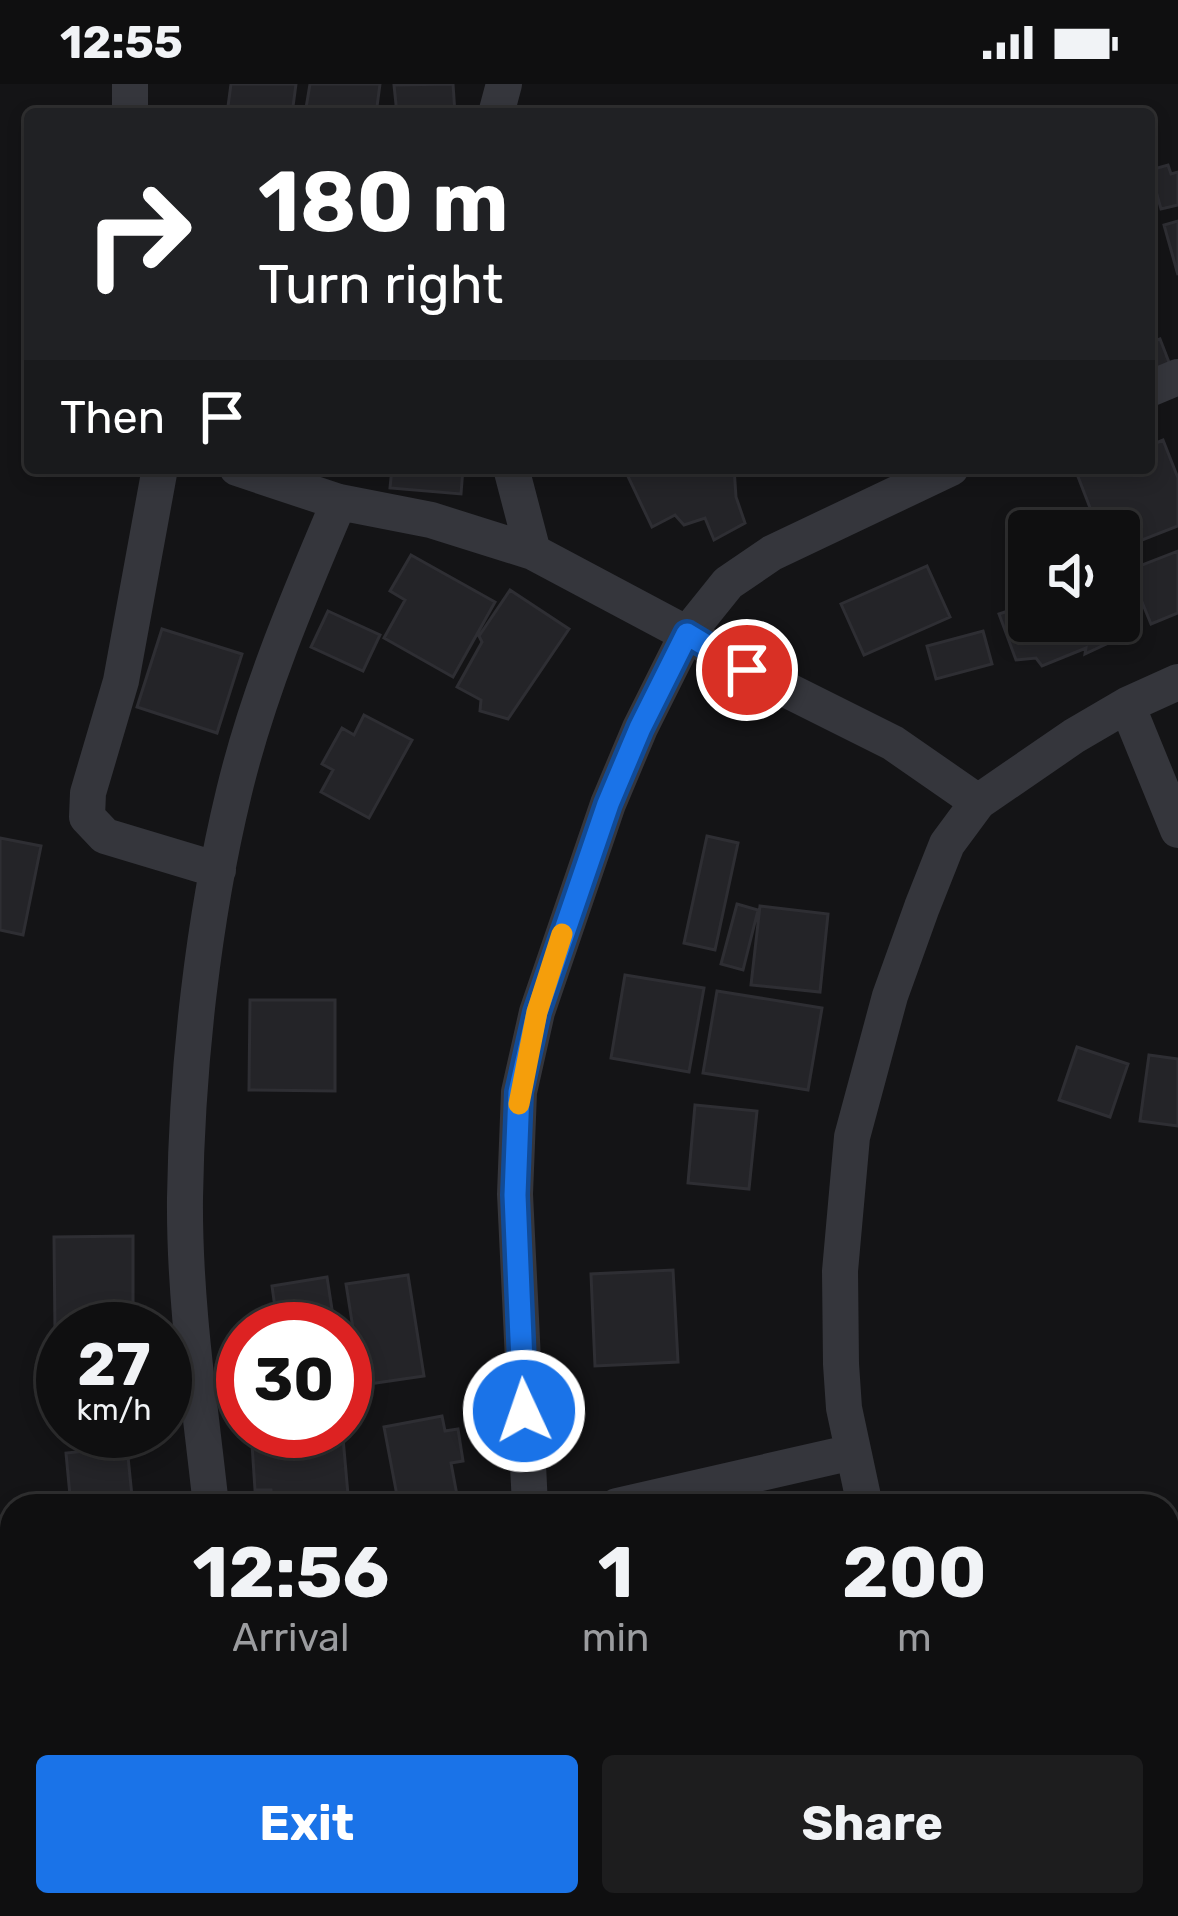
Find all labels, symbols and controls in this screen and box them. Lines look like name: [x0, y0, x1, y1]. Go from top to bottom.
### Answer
text: 12:55: [60, 16, 183, 69]
text: 180 m: [258, 152, 509, 252]
icon: right: [60, 156, 216, 312]
text: Turn right: [258, 253, 503, 317]
icon: arrive: [189, 384, 255, 450]
text: Then: [60, 391, 165, 444]
map controls: [1008, 510, 1140, 642]
button: sound: [1008, 510, 1140, 642]
pin: [696, 619, 798, 721]
icon: arrive: [714, 637, 780, 703]
speed limit sign: 30: [216, 1302, 372, 1458]
text: 27: [77, 1329, 151, 1400]
position arrow: [461, 1348, 587, 1474]
text: km/h: [77, 1392, 151, 1428]
text: 12:56: [192, 1530, 389, 1615]
text: 1: [598, 1530, 634, 1615]
text: 200: [842, 1530, 987, 1615]
text: Arrival: [232, 1615, 349, 1661]
text: min: [582, 1615, 650, 1661]
text: m: [897, 1615, 932, 1661]
button: Exit: [36, 1755, 578, 1893]
button: Share: [602, 1755, 1143, 1893]

